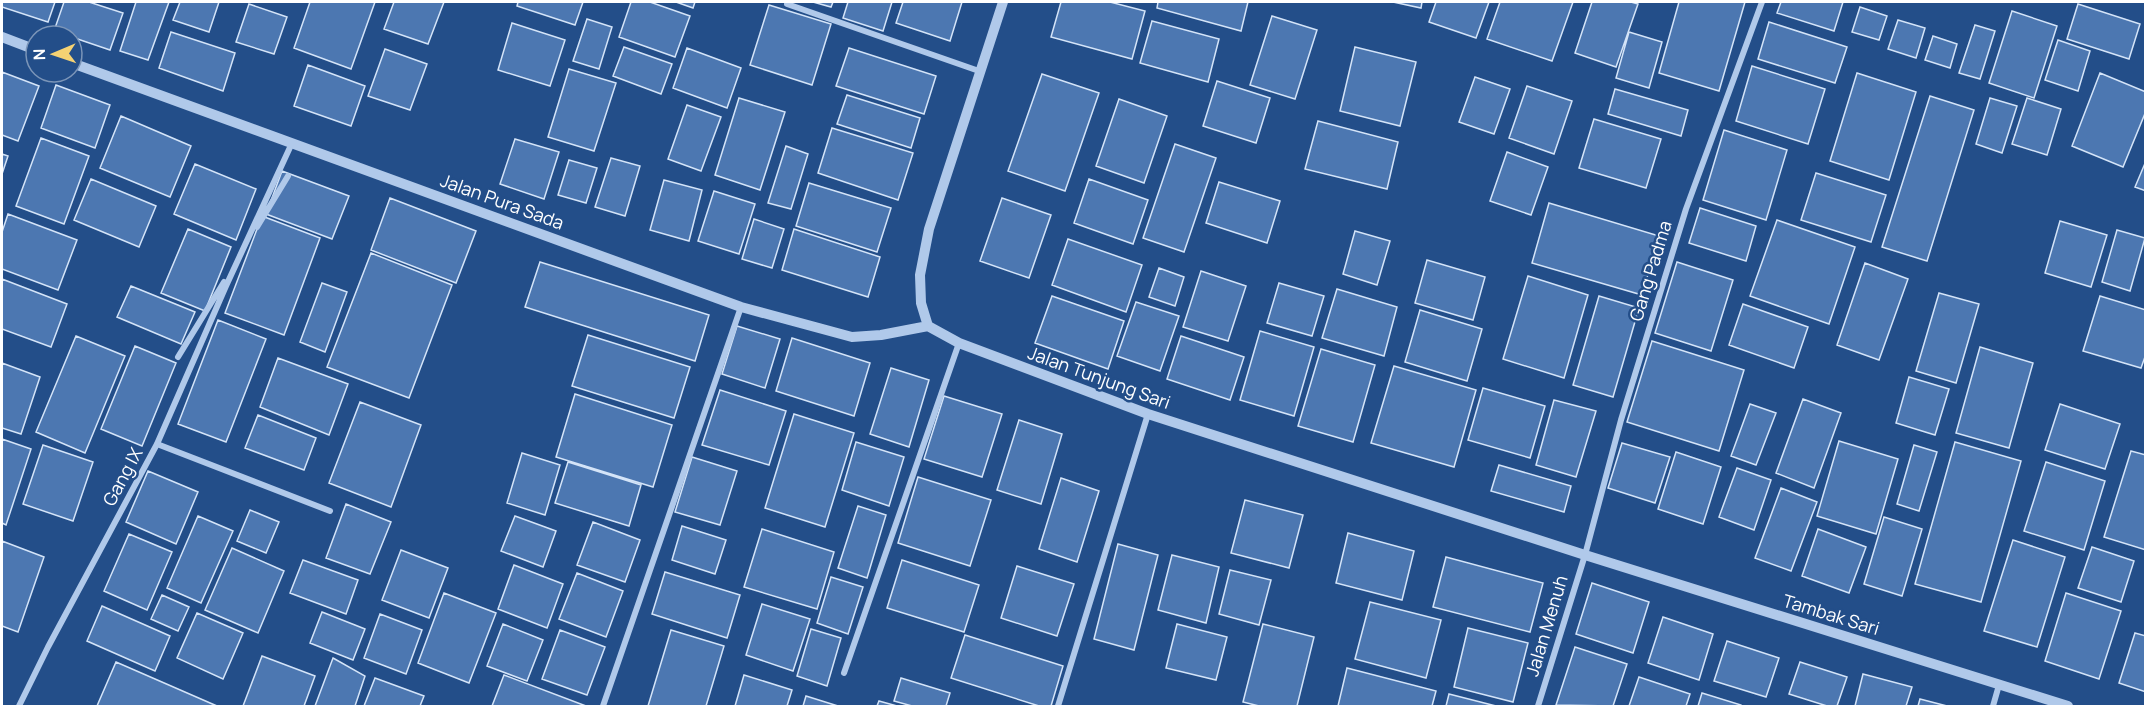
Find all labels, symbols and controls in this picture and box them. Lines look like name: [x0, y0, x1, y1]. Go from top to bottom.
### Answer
north arrow: [24, 24, 84, 84]
text: N: [28, 48, 50, 61]
street label: Jalan Pura Sada: [437, 168, 567, 235]
street label: Gang Padma: [1623, 217, 1677, 324]
street label: Jalan Tunjung Sari: [1025, 340, 1174, 414]
street label: Gang IX: [97, 443, 147, 510]
street label: Jalan Menuh: [1519, 572, 1573, 679]
street label: Tambak Sari: [1780, 588, 1882, 640]

